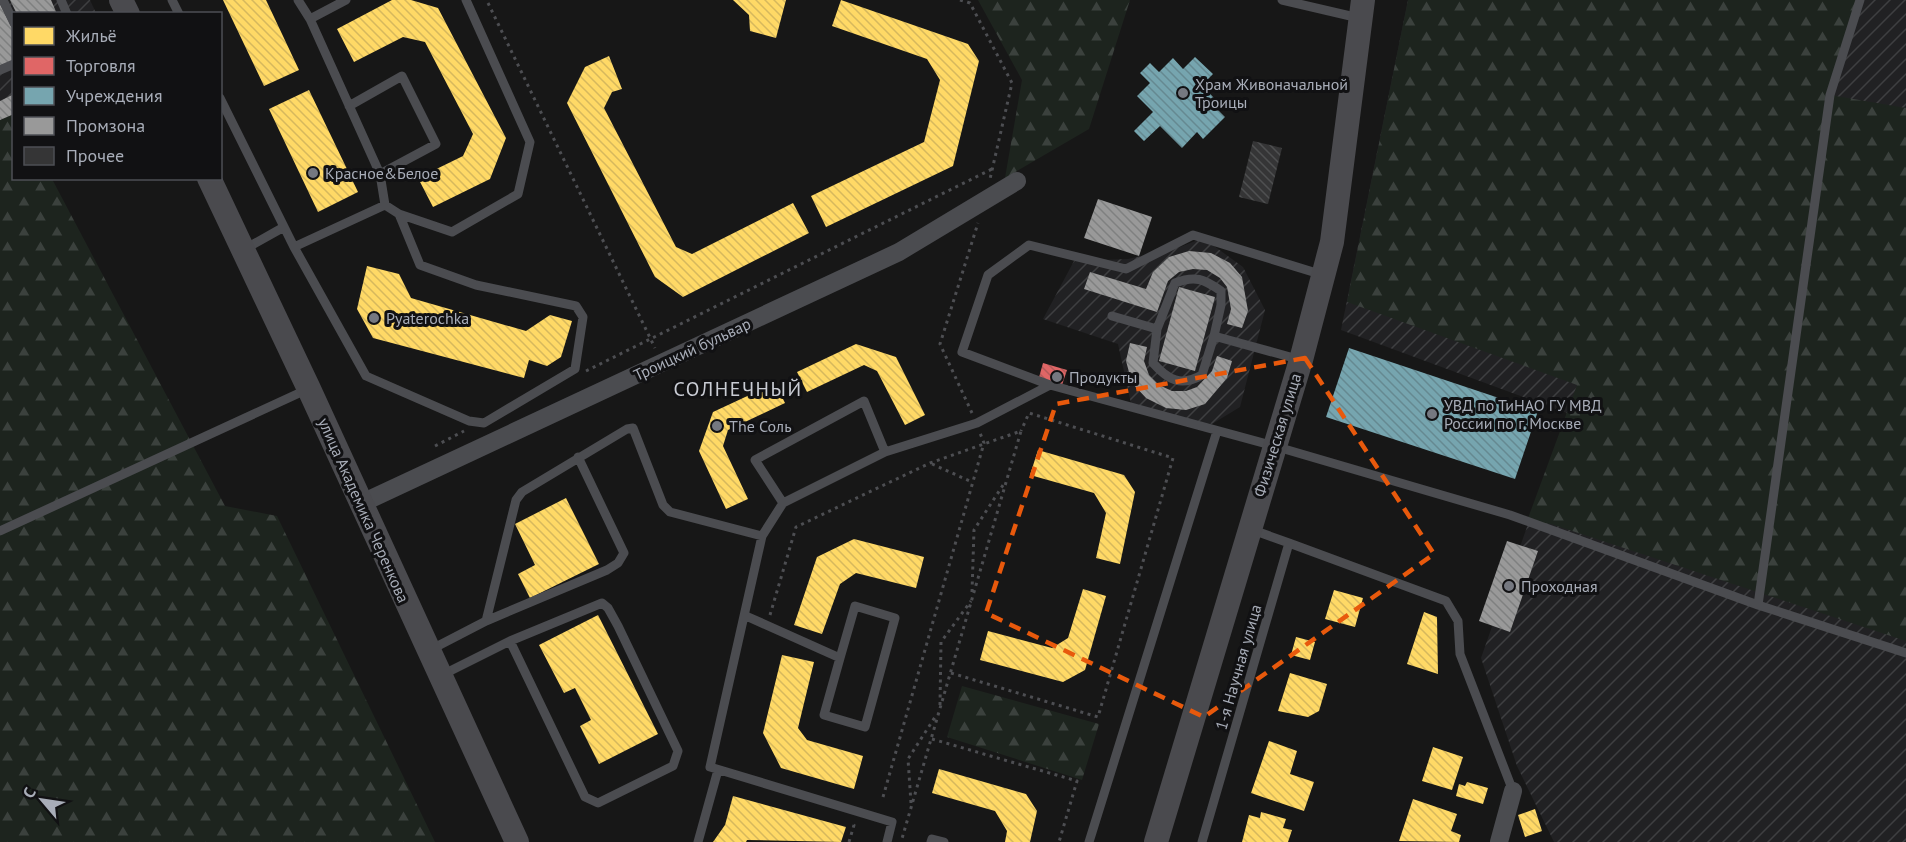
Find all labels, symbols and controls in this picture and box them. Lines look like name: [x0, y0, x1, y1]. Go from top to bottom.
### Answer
legend: [12, 12, 222, 180]
text: Жильё: [65, 24, 117, 47]
text: Торговля: [66, 54, 136, 77]
place label: Храм Живоначальной Троицы: [1195, 74, 1348, 112]
text: Учреждения: [66, 84, 163, 107]
marker: Храм Живоначальной Троицы: [1176, 86, 1190, 100]
text: Промзона: [66, 114, 145, 137]
text: Прочее: [66, 144, 124, 167]
place label: Красное&Белое: [325, 163, 438, 183]
marker: Красное&Белое: [306, 166, 320, 180]
place label: Pyaterochka: [386, 308, 469, 328]
marker: Pyaterochka: [367, 311, 381, 325]
street label: Троицкий бульвар: [630, 313, 754, 385]
place label: Продукты: [1069, 367, 1137, 387]
marker: Продукты: [1050, 370, 1064, 384]
street label: Физическая улица: [1249, 371, 1305, 499]
district label: СОЛНЕЧНЫЙ: [673, 376, 803, 402]
place label: УВД по ТиНАО ГУ МВД России по г. Москве: [1444, 395, 1602, 433]
marker: УВД по ТиНАО ГУ МВД России по г. Москве: [1425, 407, 1439, 421]
street label: улица Академика Черенкова: [314, 414, 414, 606]
place label: The Соль: [729, 416, 792, 436]
marker: The Соль: [710, 419, 724, 433]
place label: Проходная: [1521, 576, 1598, 596]
marker: Проходная: [1502, 579, 1516, 593]
street label: 1-я Научная улица: [1211, 602, 1265, 732]
north arrow: [12, 770, 72, 830]
text: С: [18, 784, 40, 801]

